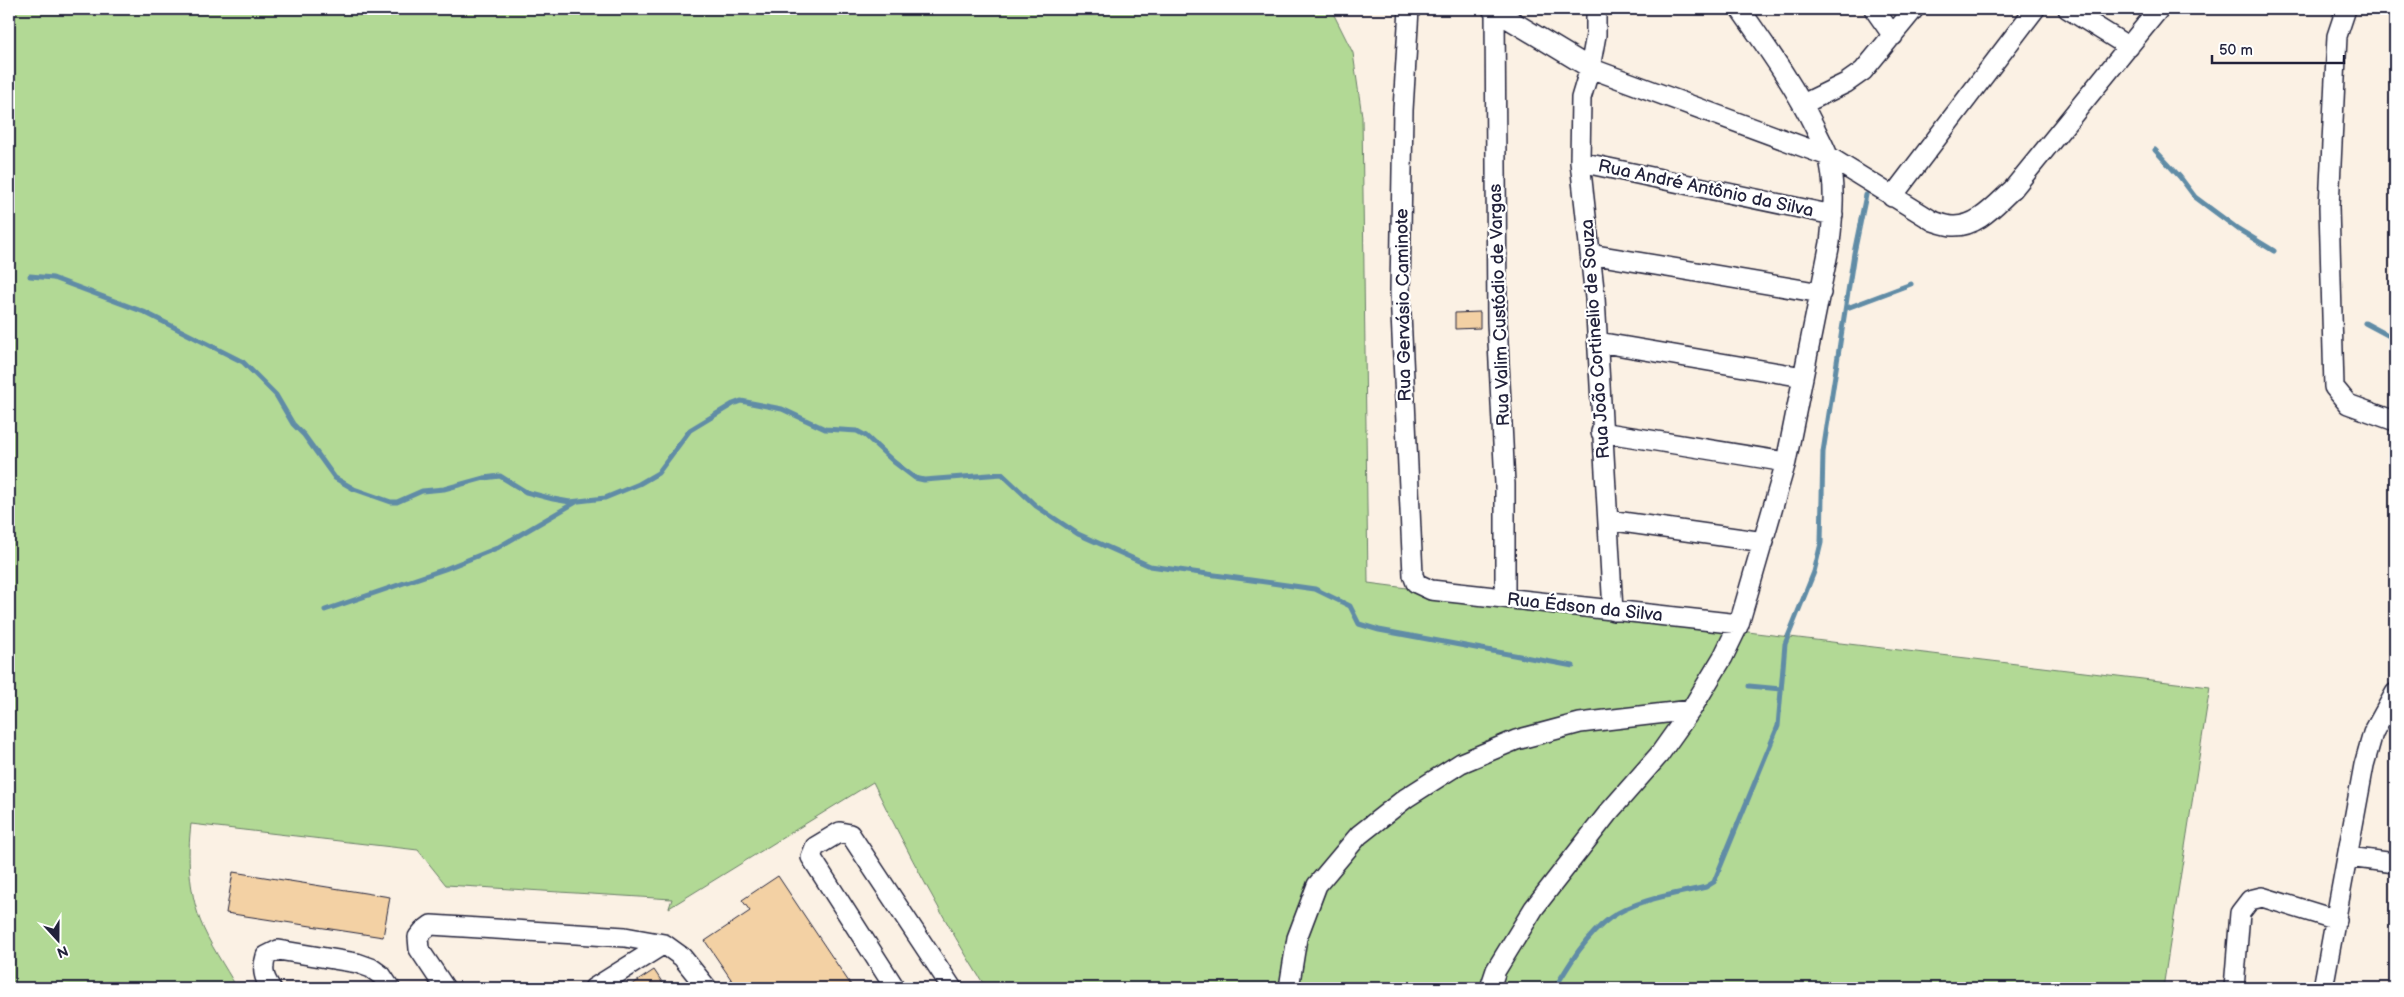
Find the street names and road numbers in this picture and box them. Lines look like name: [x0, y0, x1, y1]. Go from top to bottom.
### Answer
street label: Rua André Antônio da Silva: [1596, 155, 1816, 222]
street label: Rua Valim Custódio de Vargas: [1485, 183, 1514, 427]
street label: Rua Gervásio Caminote: [1391, 208, 1416, 402]
street label: Rua João Cortinelio de Souza: [1577, 218, 1614, 459]
street label: Rua Édson da Silva: [1506, 587, 1664, 626]

